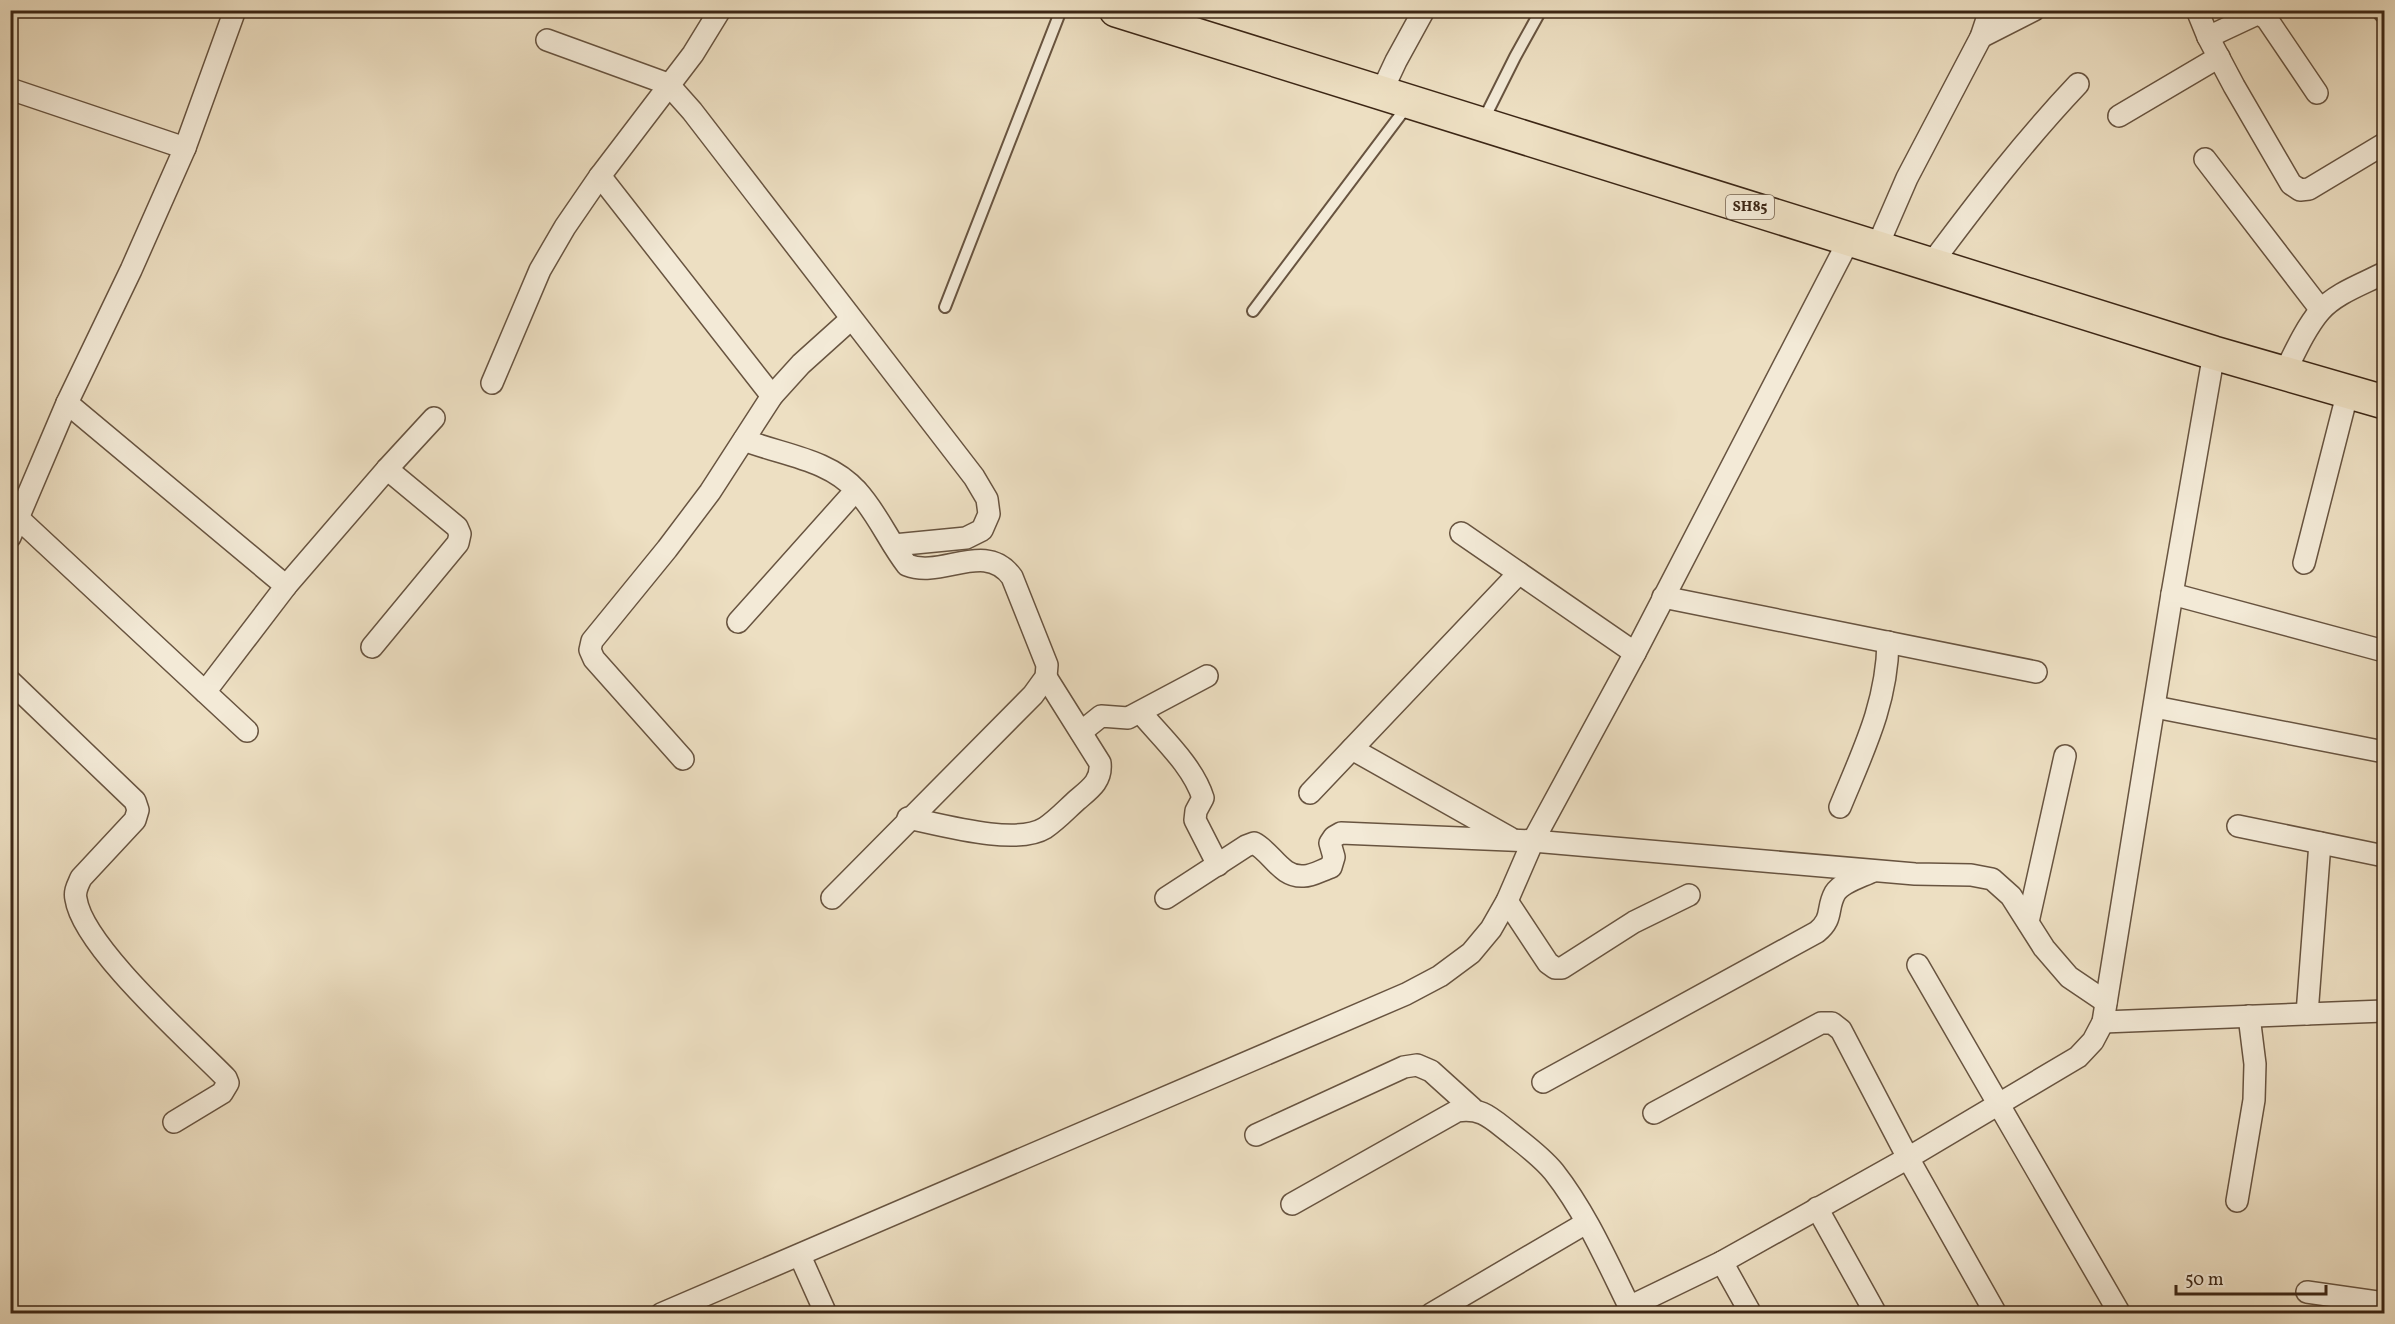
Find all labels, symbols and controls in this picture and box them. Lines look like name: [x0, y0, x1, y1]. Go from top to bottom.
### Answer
road number: SH85: [1726, 195, 1774, 219]
scale bar: [2176, 1258, 2326, 1296]
text: 50 m: [2185, 1268, 2224, 1293]

